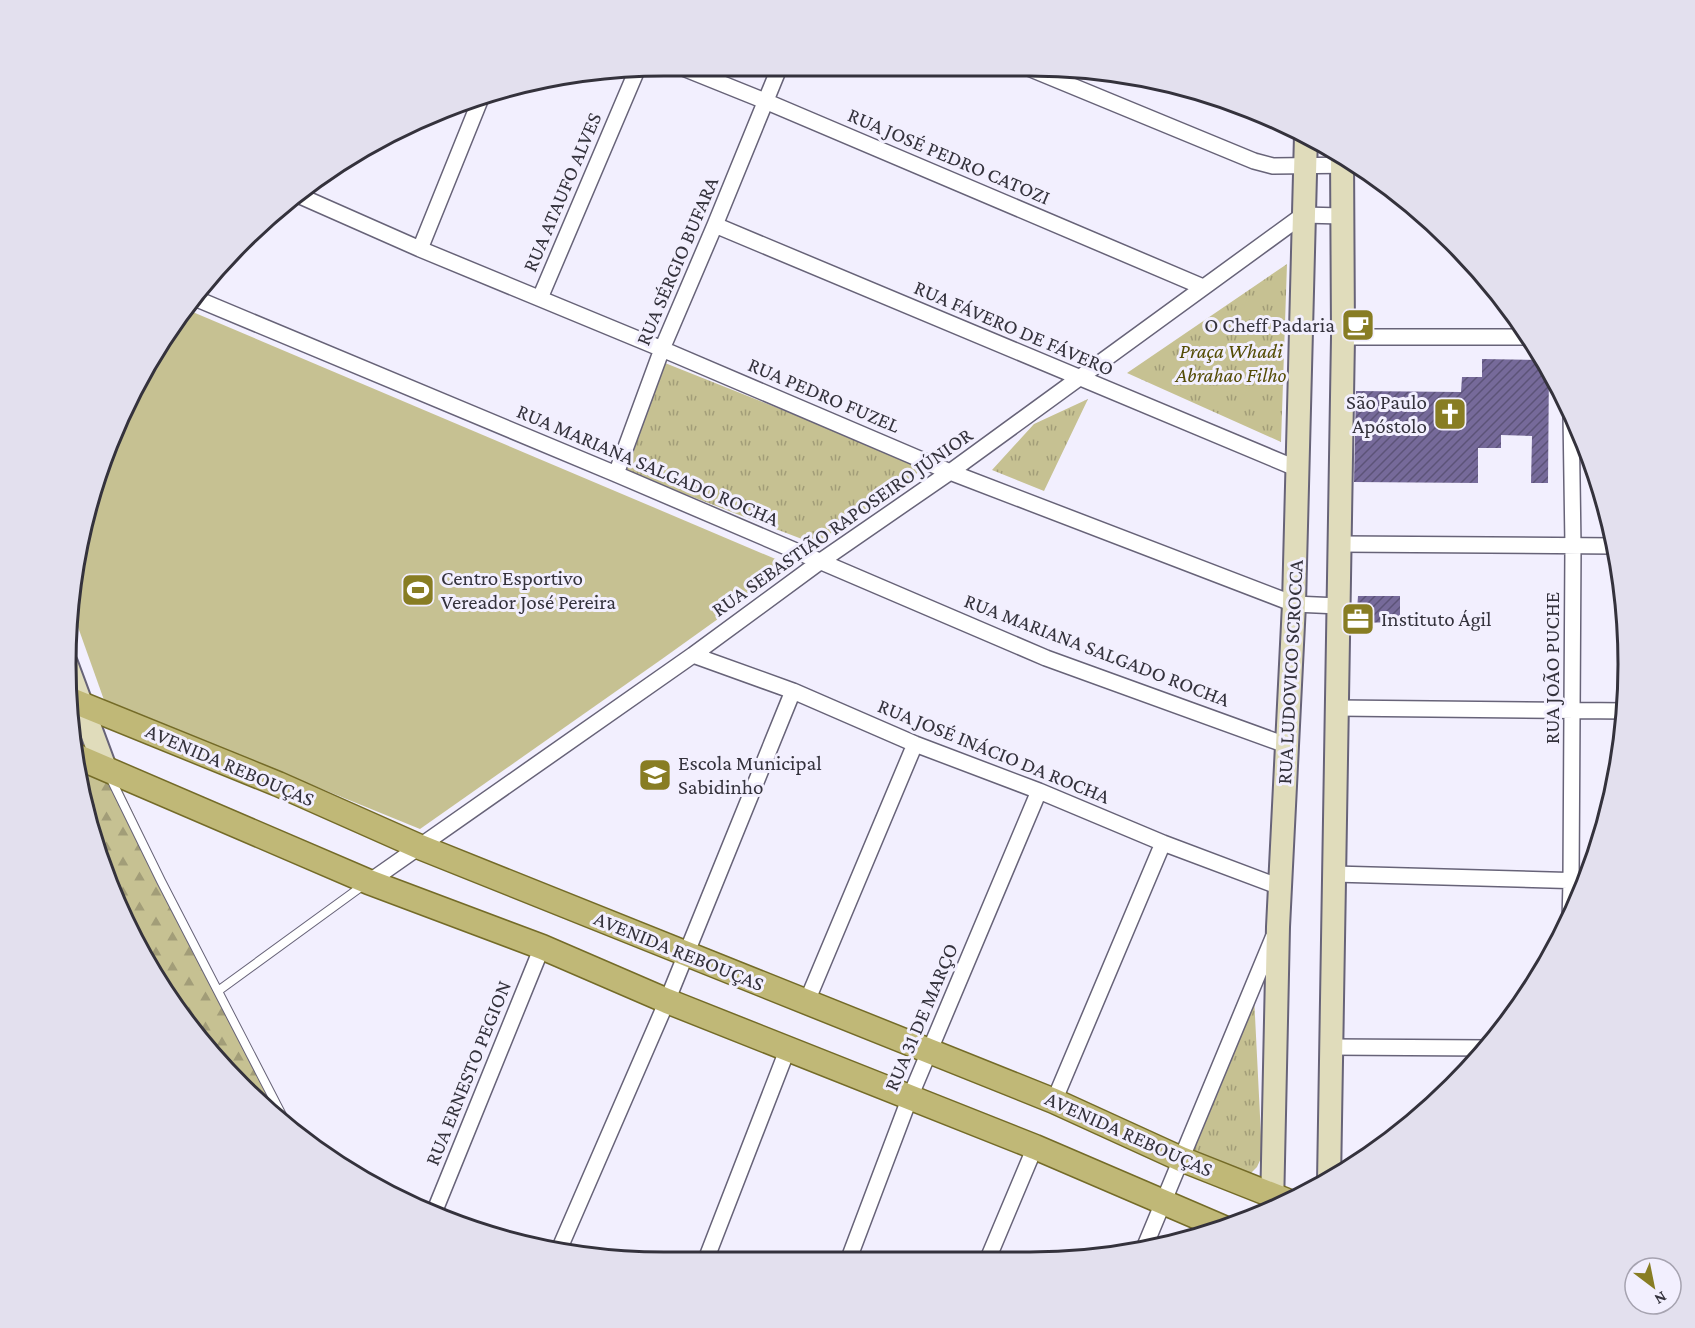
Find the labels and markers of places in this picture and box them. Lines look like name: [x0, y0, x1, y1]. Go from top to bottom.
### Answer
cafe icon: O Cheff Padaria: [1340, 307, 1376, 343]
place label: O Cheff Padaria: [1204, 313, 1335, 337]
place label: São Paulo Apóstolo: [1346, 390, 1427, 438]
church icon: São Paulo Apóstolo: [1432, 396, 1468, 432]
place label: Centro Esportivo Vereador José Pereira: [441, 566, 616, 614]
sports icon: Centro Esportivo Vereador José Pereira: [400, 572, 436, 608]
office icon: Instituto Ágil: [1340, 601, 1376, 637]
place label: Instituto Ágil: [1381, 607, 1492, 631]
place label: Escola Municipal Sabidinho: [678, 751, 822, 799]
school or university icon: Escola Municipal Sabidinho: [637, 757, 673, 793]

